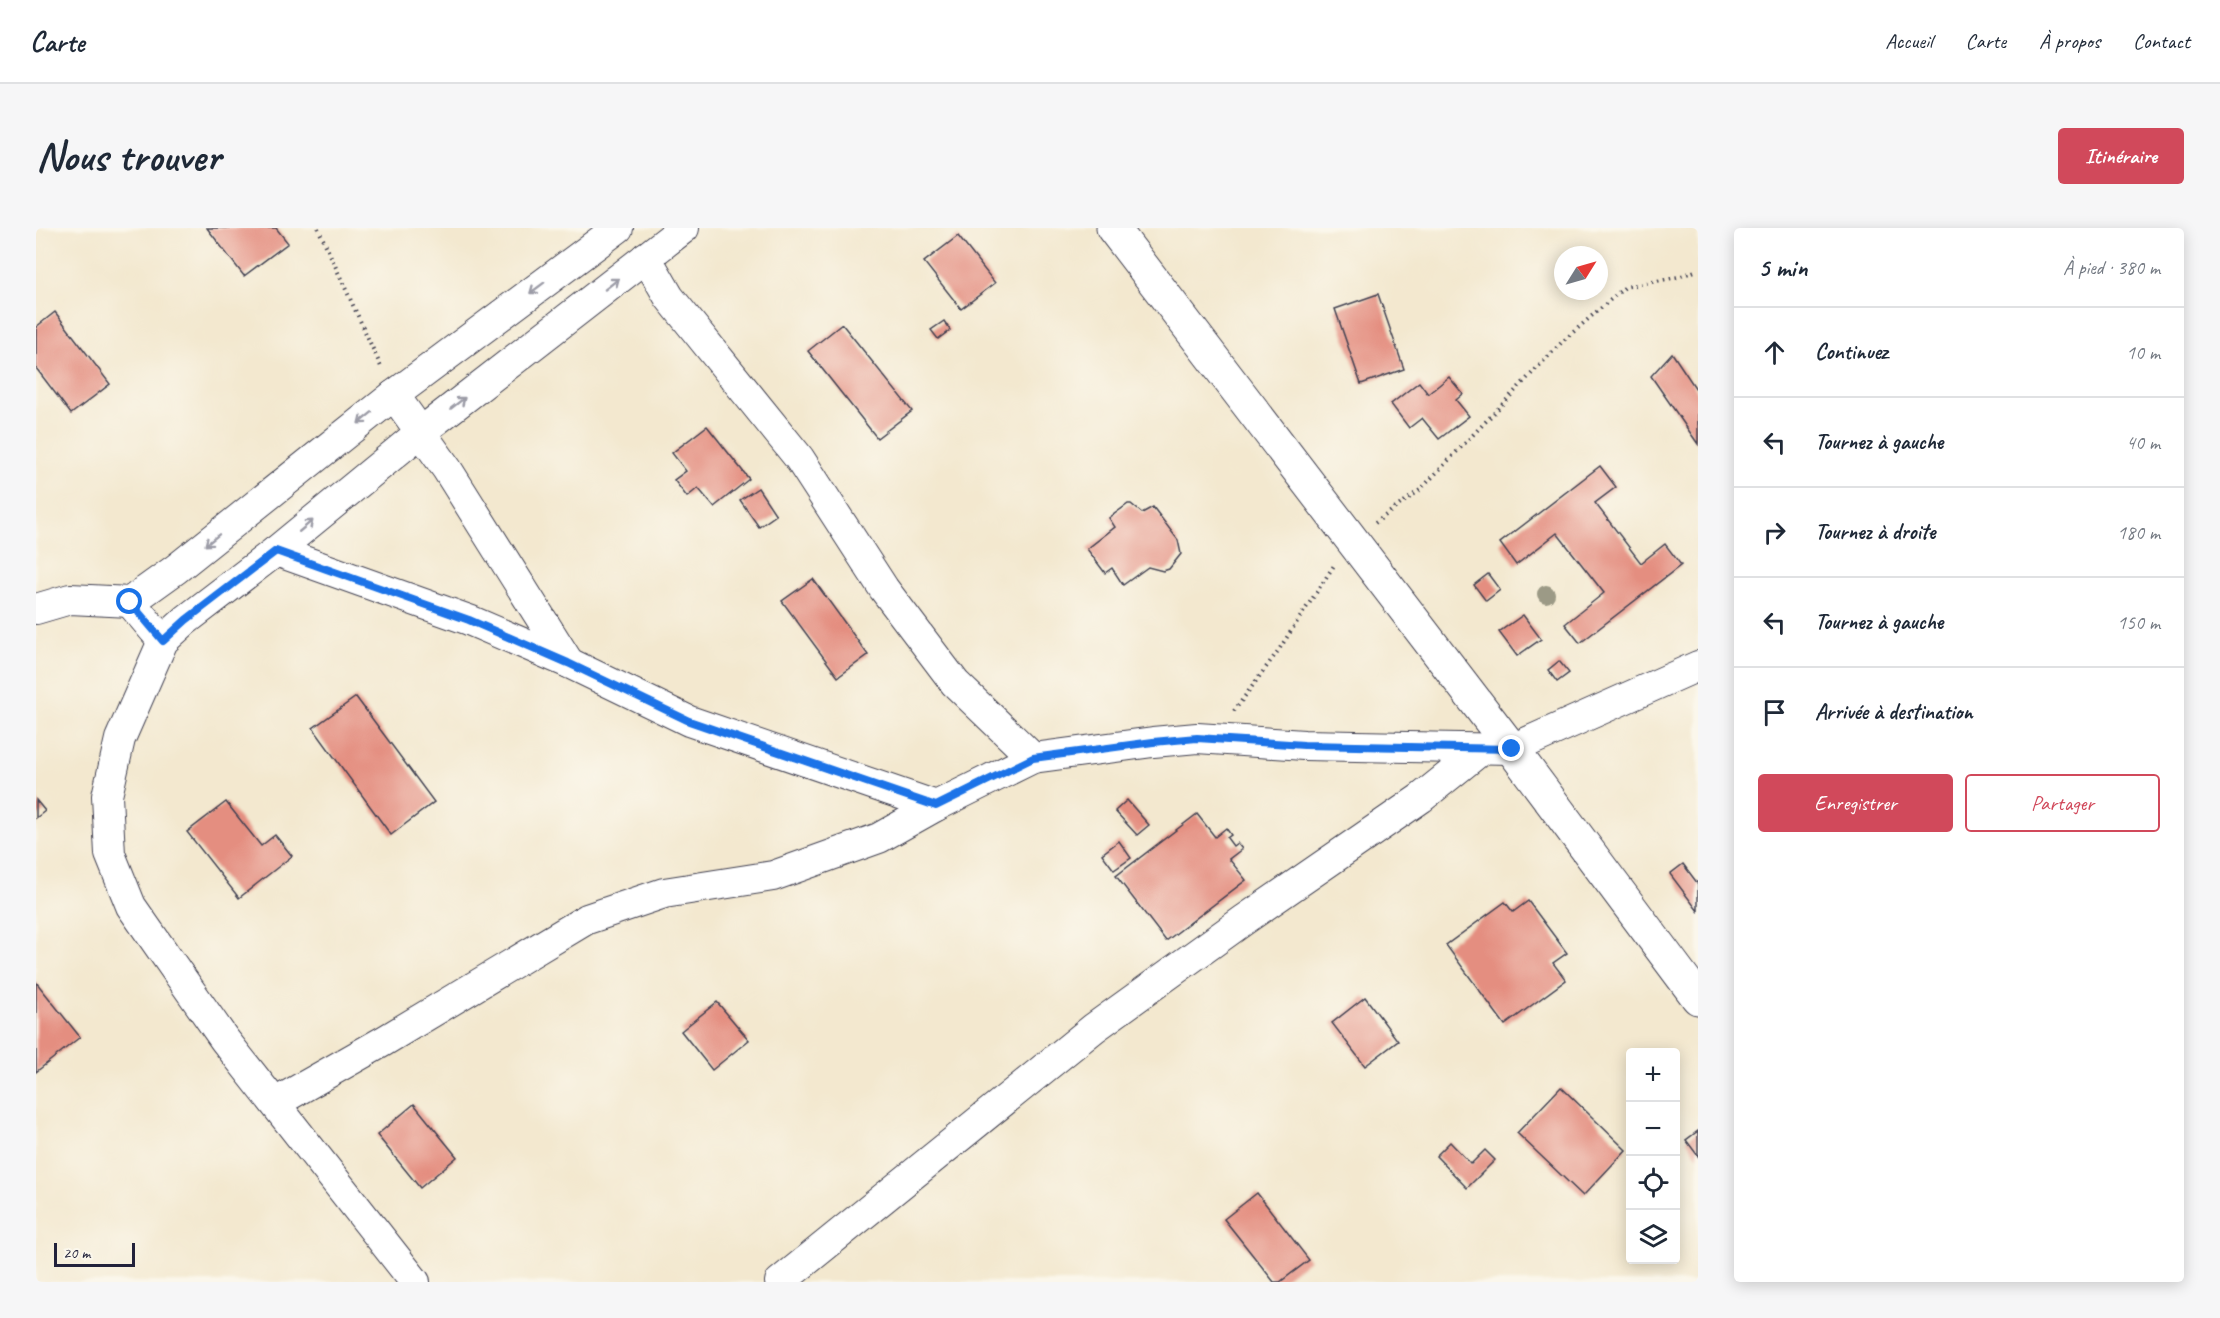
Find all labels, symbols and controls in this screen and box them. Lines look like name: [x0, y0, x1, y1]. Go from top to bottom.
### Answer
text: Carte: [30, 24, 85, 59]
text: Accueil: [1885, 28, 1933, 54]
text: Carte: [1966, 28, 2006, 54]
text: À propos: [2039, 28, 2100, 54]
text: Contact: [2133, 28, 2190, 54]
button: Itinéraire: [2058, 128, 2184, 184]
text: Nous trouver: [36, 130, 220, 183]
north arrow: [1554, 246, 1608, 300]
text: 5 min: [1758, 251, 1807, 284]
text: À pied · 380 m: [2063, 255, 2160, 280]
one-way arrow: [604, 277, 620, 290]
one-way arrow: [530, 282, 546, 294]
icon: ahead: [1758, 336, 1791, 369]
text: Continuez: [1815, 338, 1888, 366]
text: 10 m: [2126, 340, 2160, 365]
one-way arrow: [449, 397, 465, 409]
one-way arrow: [357, 412, 373, 425]
icon: left: [1758, 426, 1791, 459]
text: Tournez à gauche: [1815, 428, 1943, 456]
text: 40 m: [2126, 430, 2160, 455]
icon: right: [1758, 516, 1791, 549]
text: Tournez à droite: [1815, 518, 1935, 546]
one-way arrow: [298, 520, 314, 533]
text: 180 m: [2117, 520, 2160, 545]
one-way arrow: [205, 533, 221, 546]
route start: [116, 588, 142, 614]
icon: left: [1758, 606, 1791, 639]
text: Tournez à gauche: [1815, 608, 1943, 636]
text: 150 m: [2117, 610, 2160, 635]
icon: arrive: [1758, 696, 1791, 729]
text: Arrivée à destination: [1815, 698, 1973, 726]
route end: [1498, 735, 1524, 761]
button: Enregistrer: [1758, 774, 1953, 832]
button: Partager: [1965, 774, 2160, 832]
map controls: [1626, 1048, 1680, 1264]
button: +: [1626, 1048, 1680, 1102]
button: −: [1626, 1102, 1680, 1156]
button: locate: [1626, 1156, 1680, 1210]
button: layers: [1626, 1210, 1680, 1264]
scale bar: [54, 1240, 135, 1268]
text: 20 m: [63, 1243, 90, 1263]

